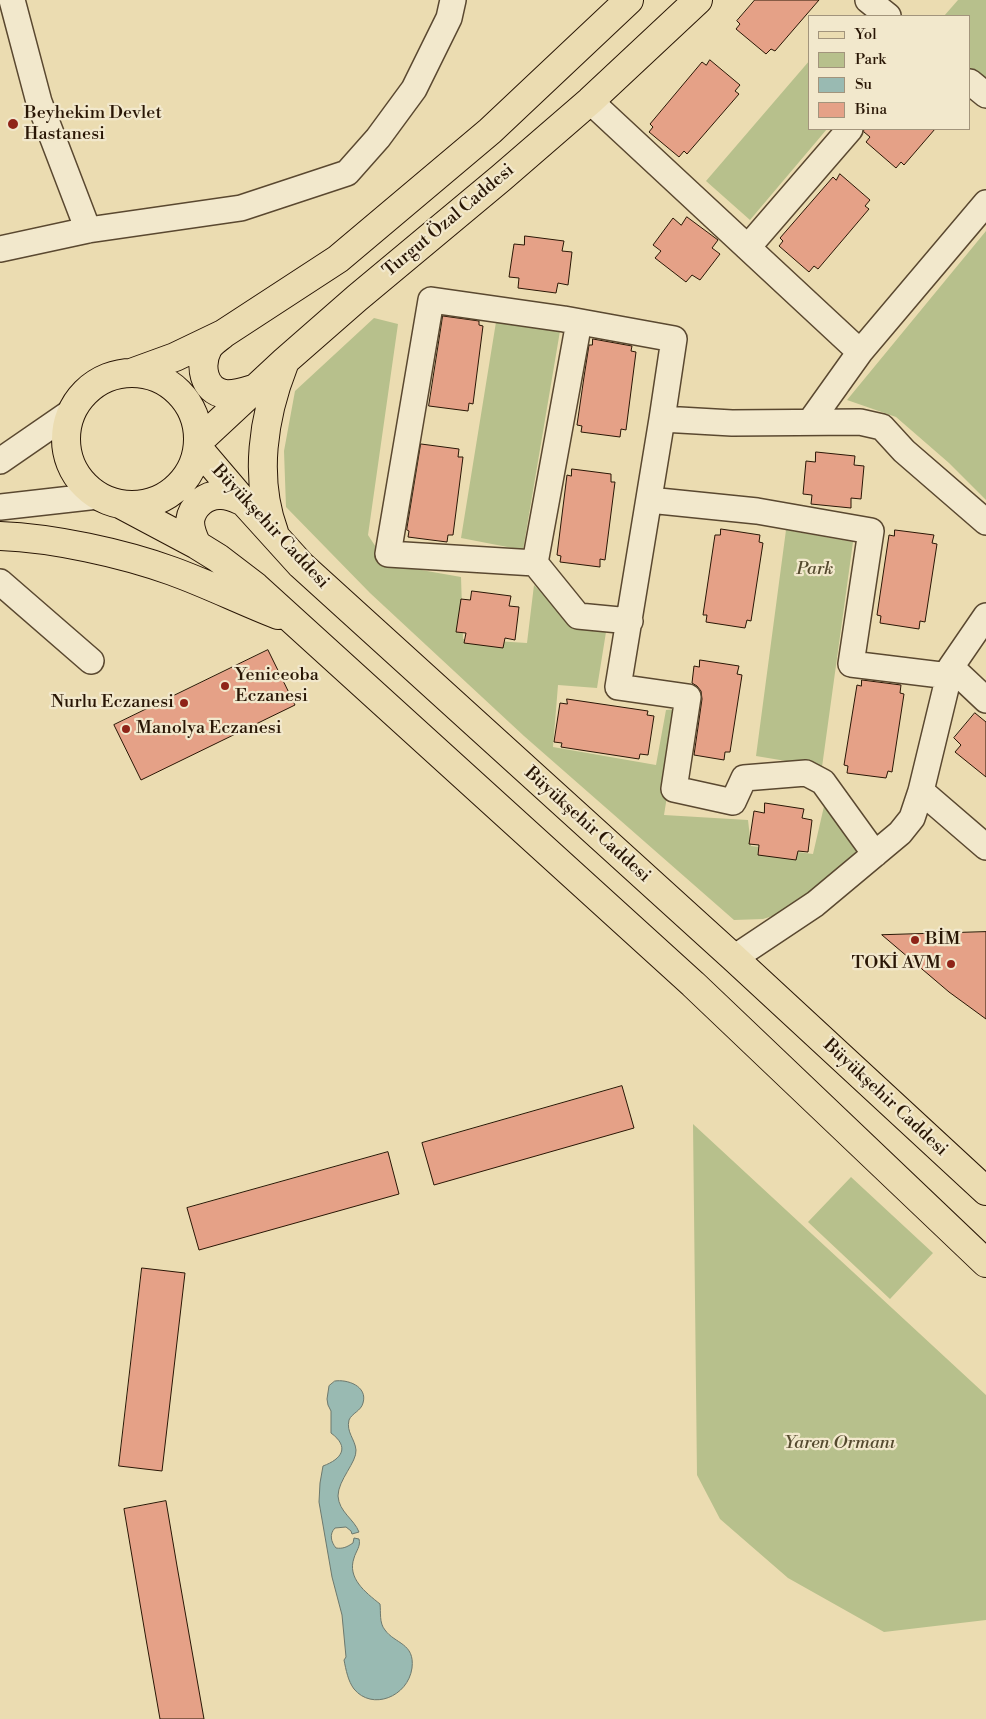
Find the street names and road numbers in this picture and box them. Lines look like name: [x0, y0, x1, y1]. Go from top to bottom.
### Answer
street label: Turgut Özal Caddesi: [379, 160, 519, 282]
street label: Büyükşehir Caddesi: [207, 460, 333, 594]
street label: Büyükşehir Caddesi: [520, 763, 654, 887]
street label: Büyükşehir Caddesi: [818, 1035, 952, 1161]

